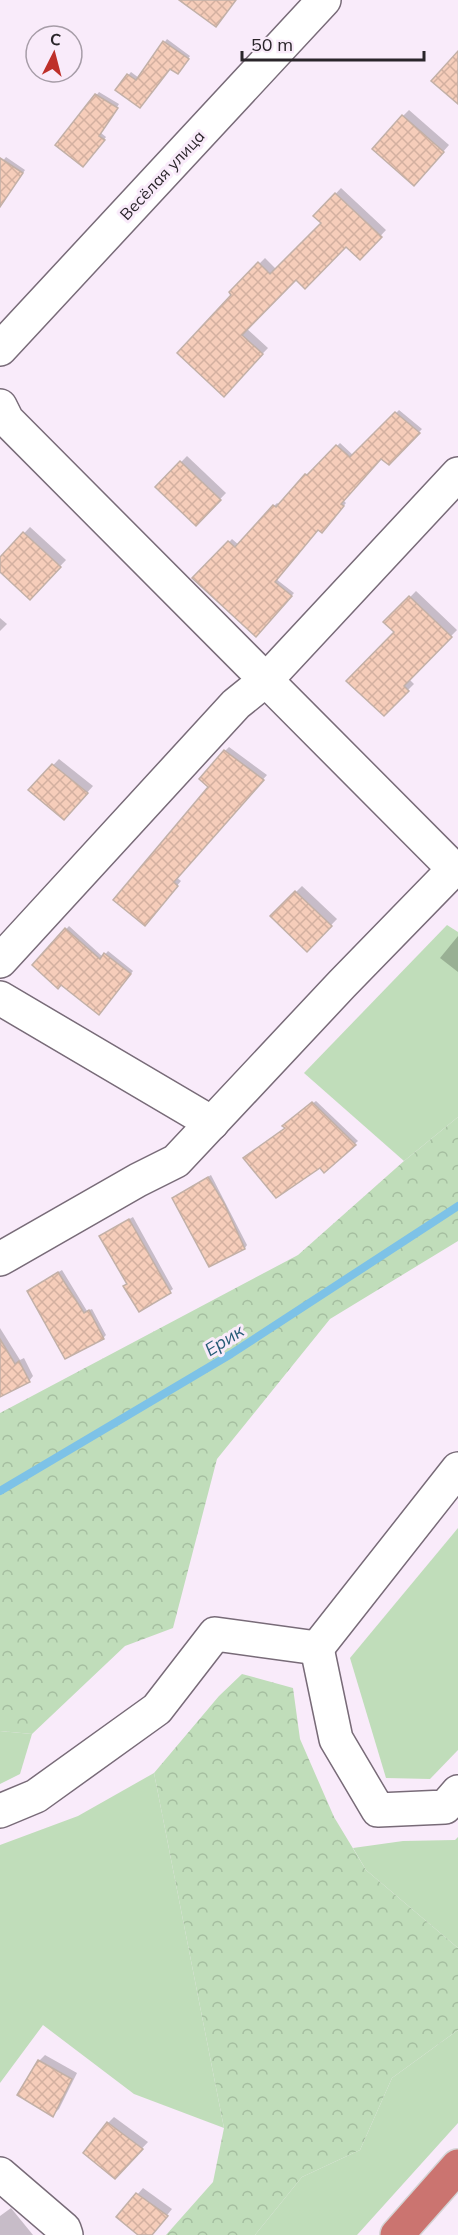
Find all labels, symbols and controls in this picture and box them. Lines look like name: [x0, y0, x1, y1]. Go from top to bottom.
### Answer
north arrow: [24, 24, 84, 84]
scale bar: [242, 24, 424, 62]
text: С: [49, 29, 62, 50]
text: 50 m: [251, 33, 293, 56]
street label: Весёлая улица: [115, 126, 209, 224]
water label: Ерик: [200, 1319, 248, 1361]

